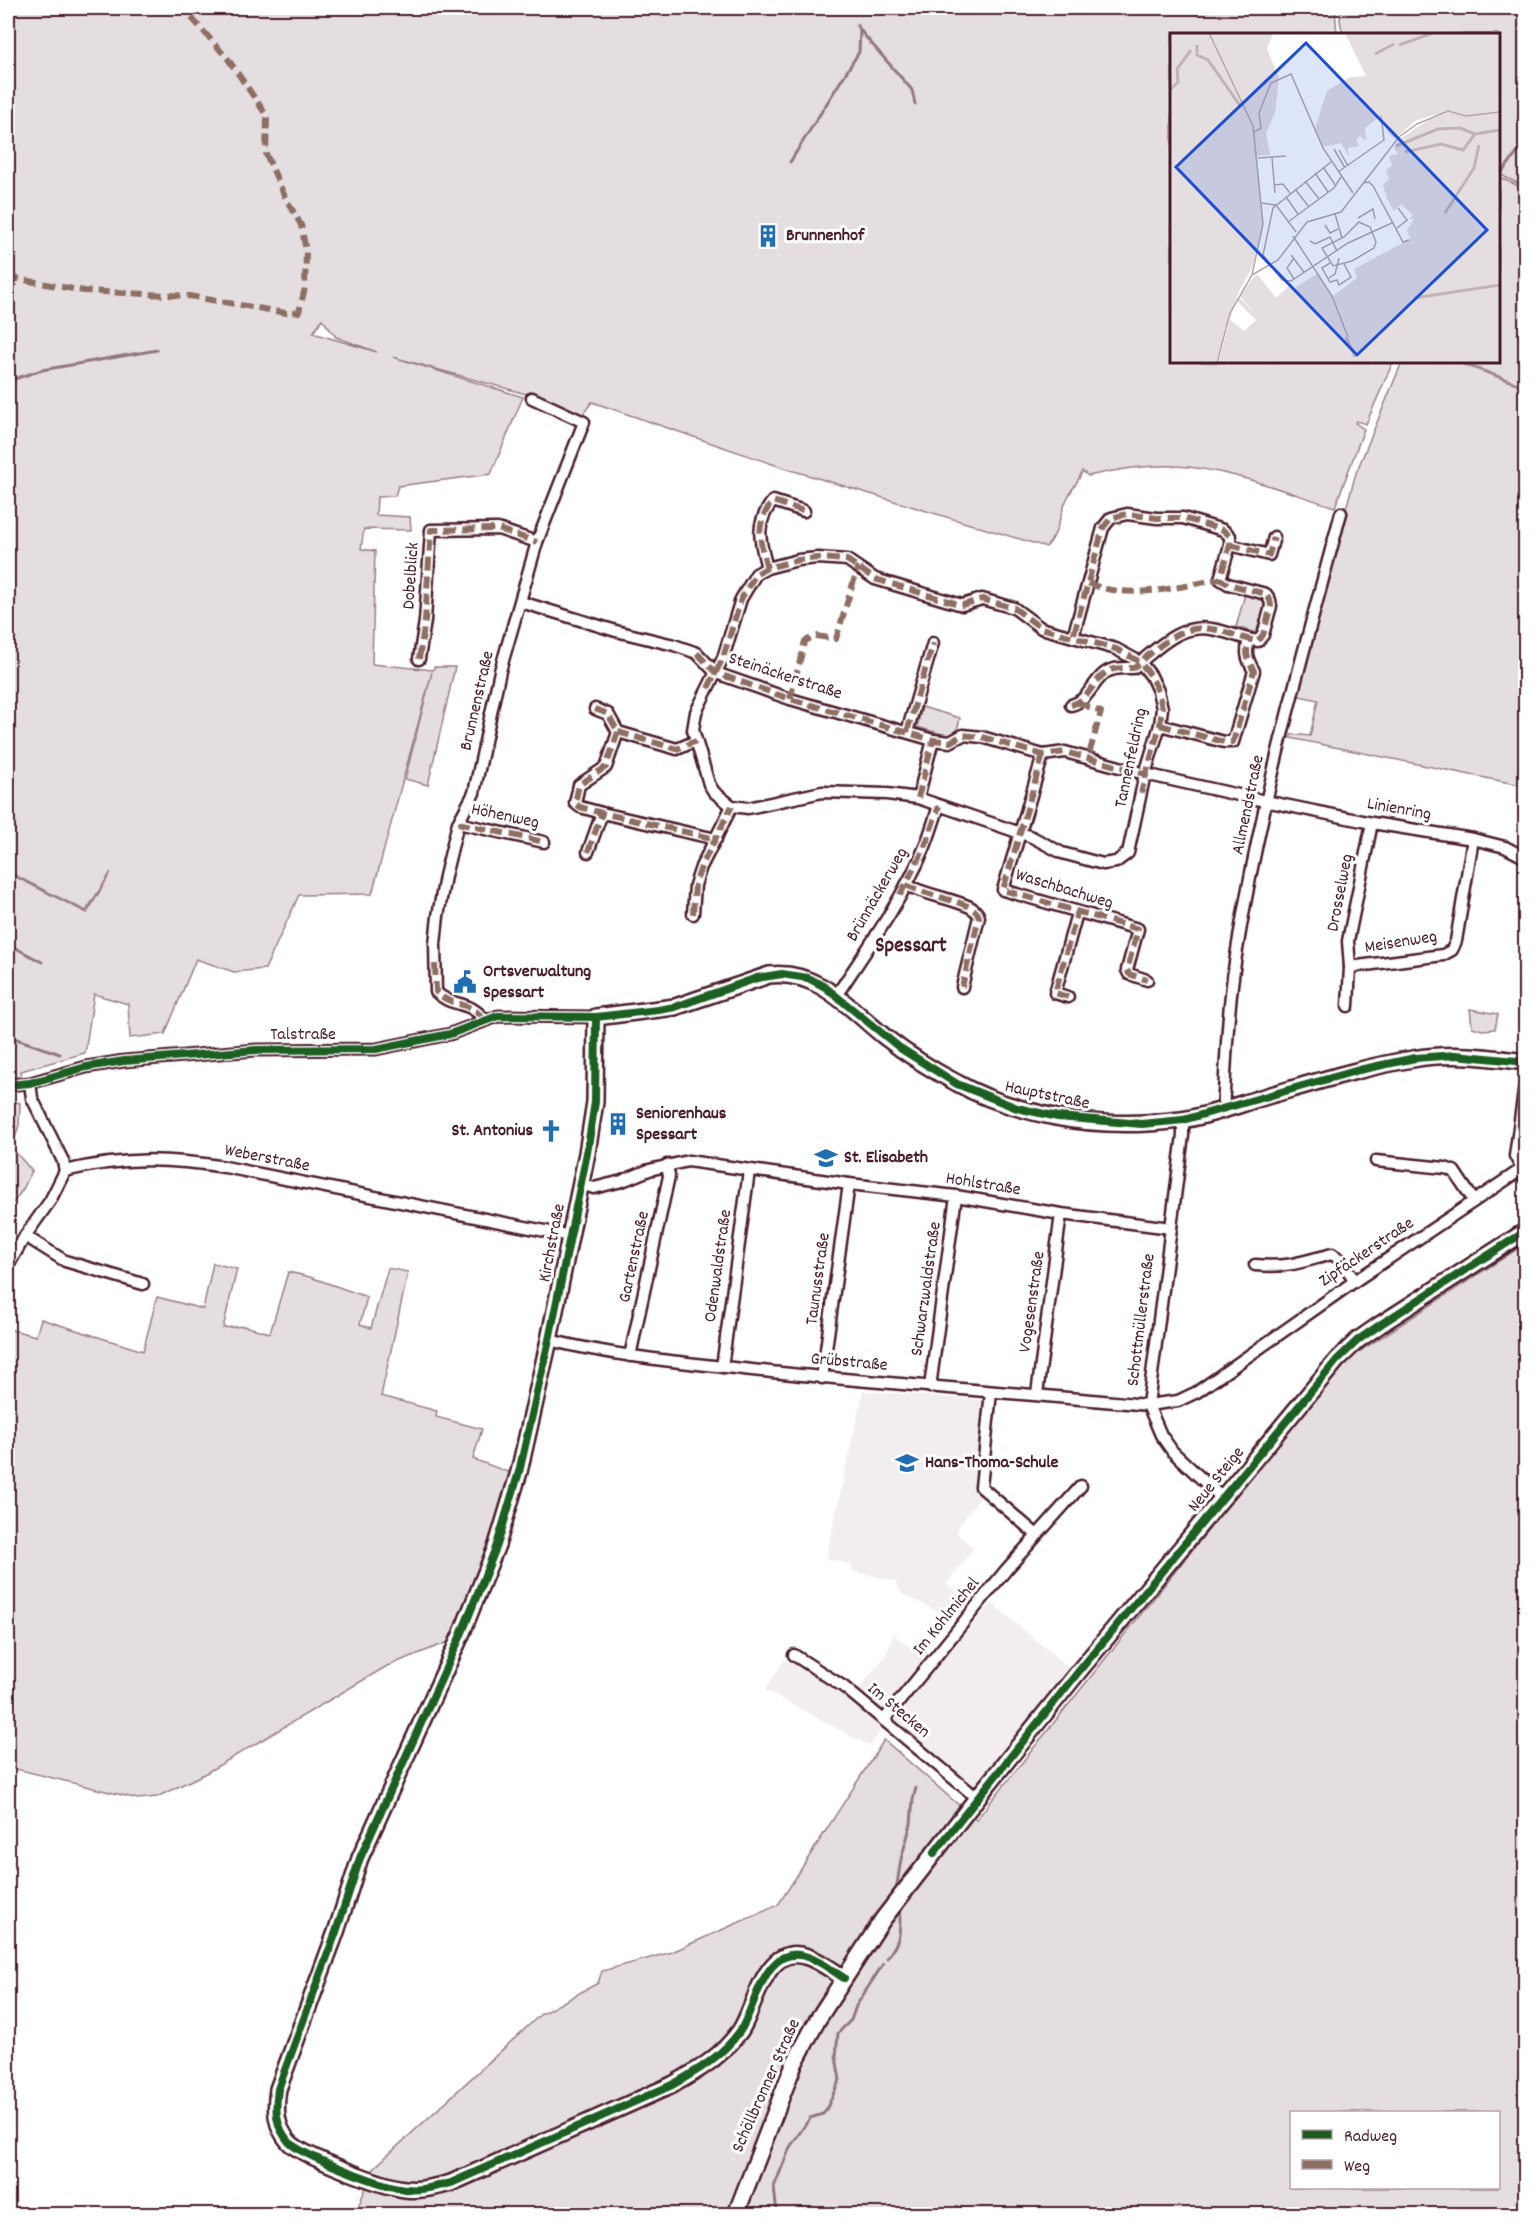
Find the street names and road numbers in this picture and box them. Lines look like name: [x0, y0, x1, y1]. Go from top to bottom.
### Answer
street label: Dobelblick: [397, 542, 427, 610]
street label: Steinäckerstraße: [725, 647, 845, 707]
street label: Brunnenstraße: [454, 649, 502, 753]
street label: Tannenfeldring: [1109, 706, 1155, 810]
street label: Allmendstraße: [1226, 753, 1272, 857]
street label: Linienring: [1365, 792, 1433, 828]
street label: Höhenweg: [469, 798, 542, 836]
street label: Brünnäckerweg: [841, 843, 915, 947]
street label: Drosselweg: [1321, 852, 1361, 934]
street label: Waschbachweg: [1012, 863, 1116, 917]
street label: Meisenweg: [1363, 925, 1439, 961]
street label: Talstraße: [270, 1023, 336, 1048]
street label: Hauptstraße: [1002, 1075, 1092, 1117]
street label: Weberstraße: [222, 1138, 312, 1180]
street label: Hohlstraße: [944, 1167, 1022, 1203]
street label: Kirchstraße: [533, 1201, 573, 1284]
street label: Odenwaldstraße: [699, 1208, 739, 1324]
street label: Gartenstraße: [613, 1209, 657, 1305]
street label: Zipfäckerstraße: [1314, 1212, 1420, 1294]
street label: Schwarzwaldstraße: [905, 1220, 949, 1358]
street label: Taunusstraße: [800, 1231, 838, 1327]
street label: Vogesenstraße: [1014, 1250, 1052, 1354]
street label: Schottmüllerstraße: [1121, 1252, 1163, 1388]
street label: Grübstraße: [809, 1347, 889, 1379]
street label: Neue Steige: [1183, 1442, 1251, 1518]
street label: Im Kohlmichel: [908, 1572, 987, 1661]
street label: Im Stecken: [861, 1677, 935, 1745]
street label: Schöllbronner Straße: [726, 2015, 808, 2157]

